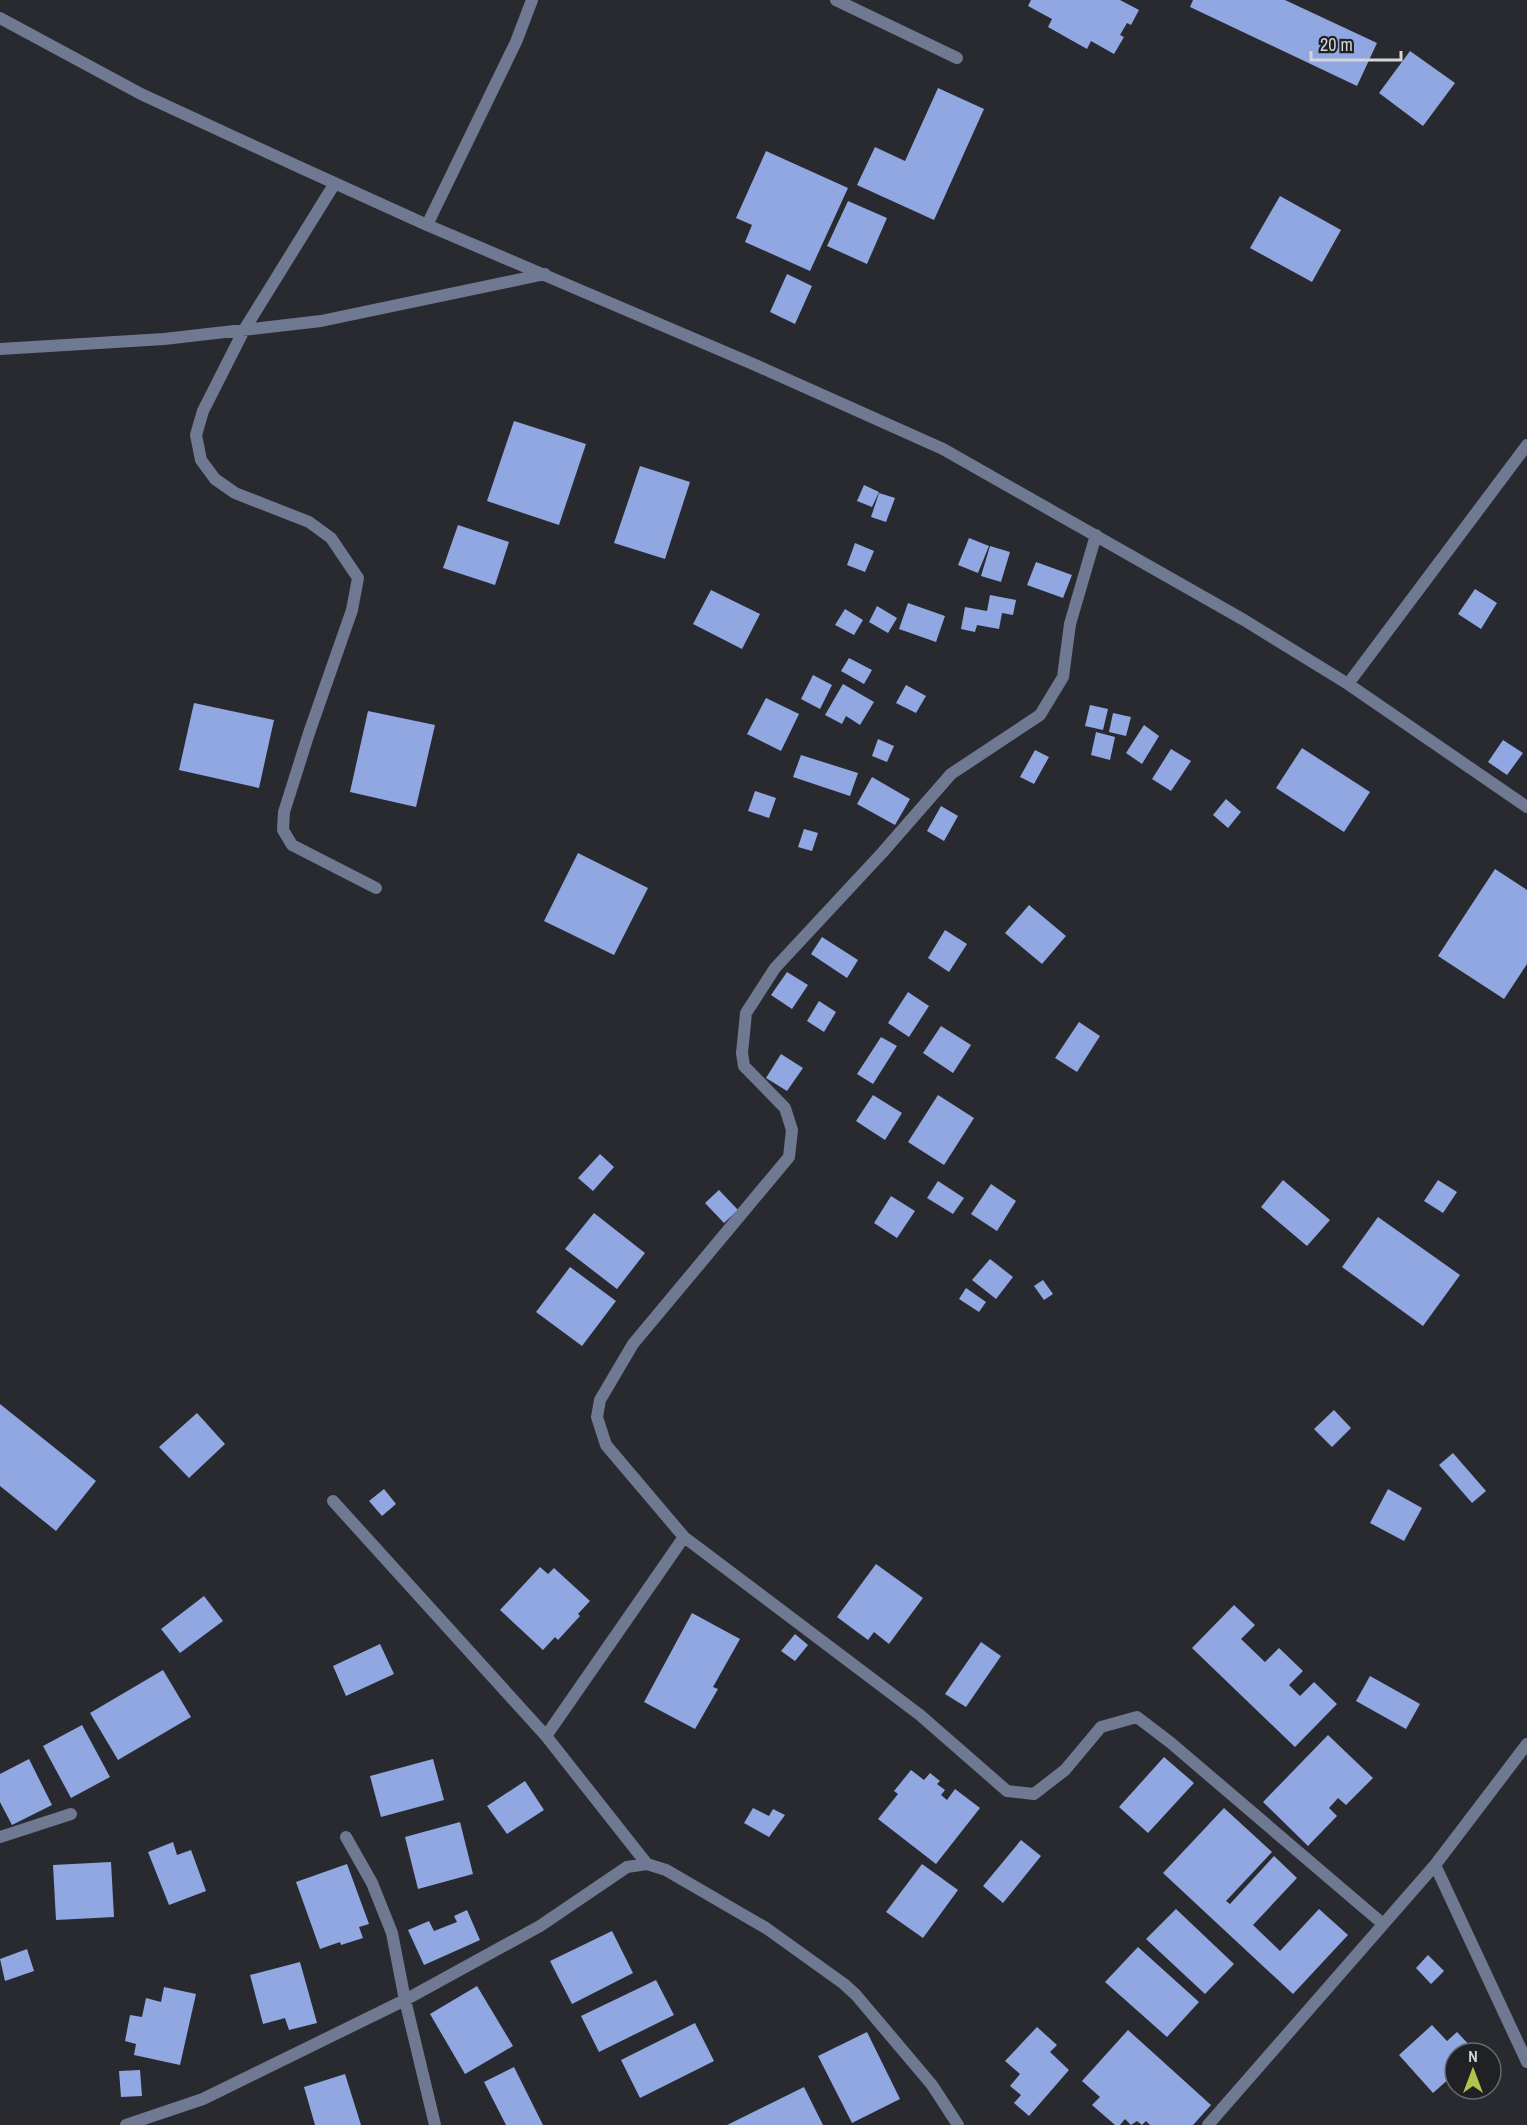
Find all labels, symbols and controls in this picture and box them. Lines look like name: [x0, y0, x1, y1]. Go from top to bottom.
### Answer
scale bar: [1311, 24, 1401, 62]
text: 20 m: [1320, 32, 1353, 57]
north arrow: [1443, 2041, 1503, 2101]
text: N: [1468, 2045, 1478, 2067]

